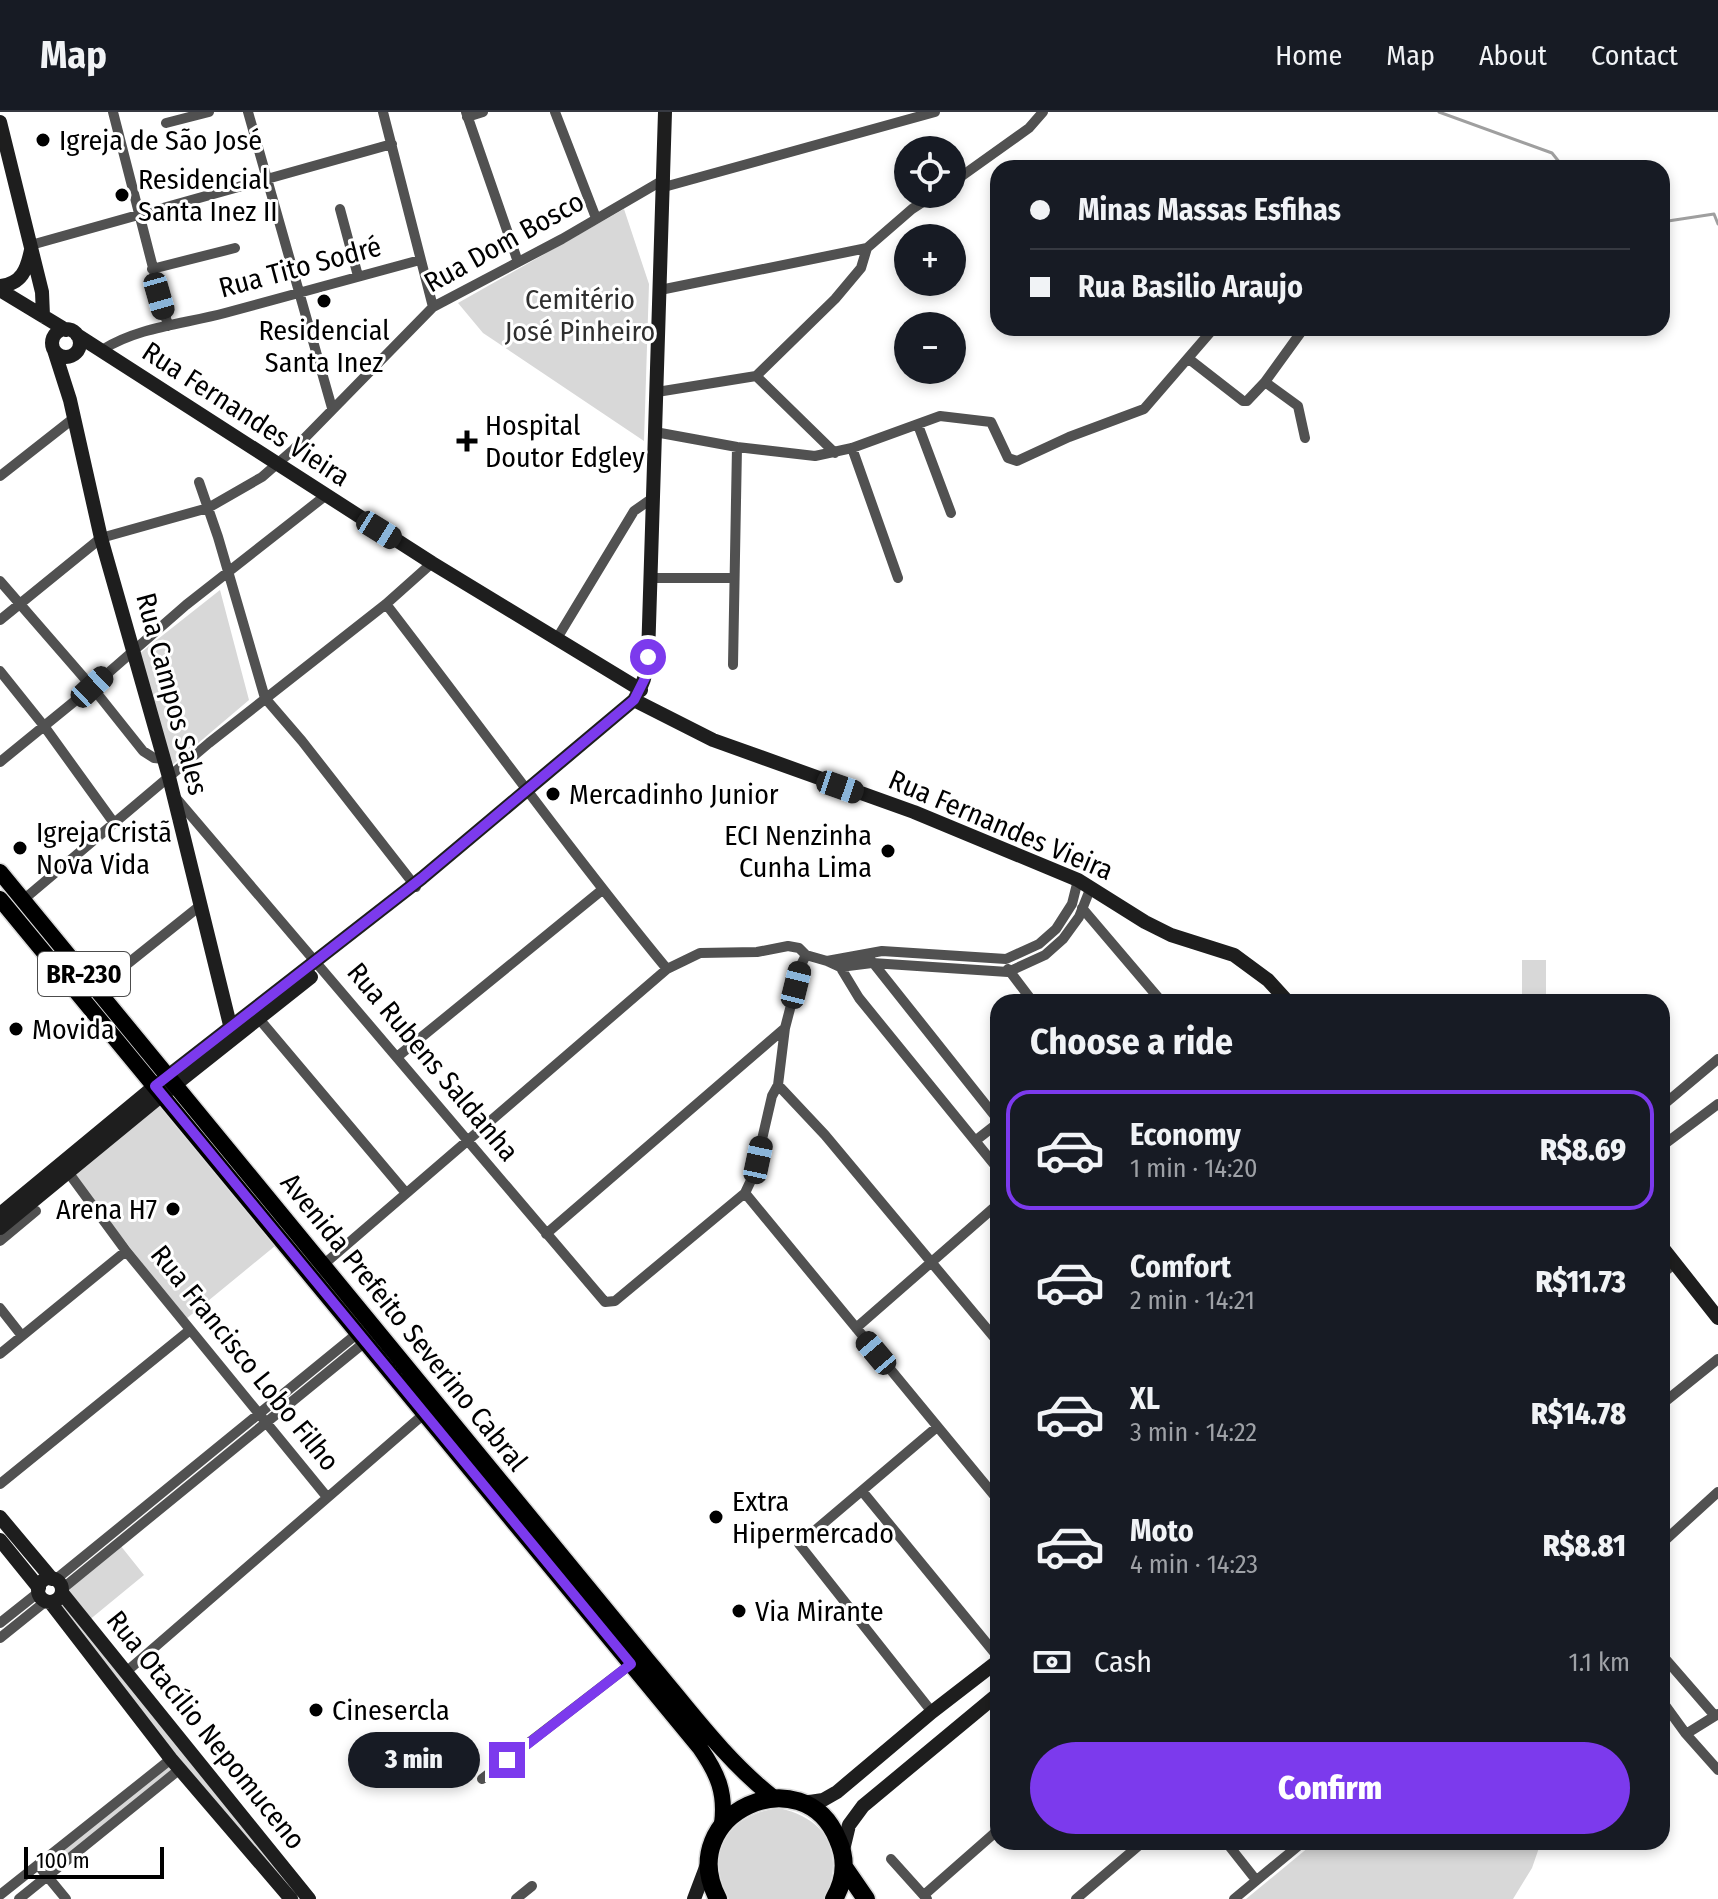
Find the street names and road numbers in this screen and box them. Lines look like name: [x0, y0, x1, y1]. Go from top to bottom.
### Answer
street label: Rua Dom Bosco: [418, 185, 590, 299]
street label: Rua Tito Sodré: [215, 229, 385, 305]
street label: Rua Fernandes Vieira: [136, 335, 356, 493]
street label: Rua Campos Sales: [129, 589, 215, 799]
street label: Rua Fernandes Vieira: [884, 763, 1118, 887]
road number: BR-230: [38, 952, 130, 996]
street label: Rua Rubens Saldanha: [340, 956, 526, 1168]
street label: Avenida Prefeito Severino Cabral: [274, 1167, 534, 1477]
street label: Rua Francisco Lobo Filho: [144, 1239, 346, 1477]
street label: Rua Otacílio Nepomuceno: [100, 1604, 312, 1856]

